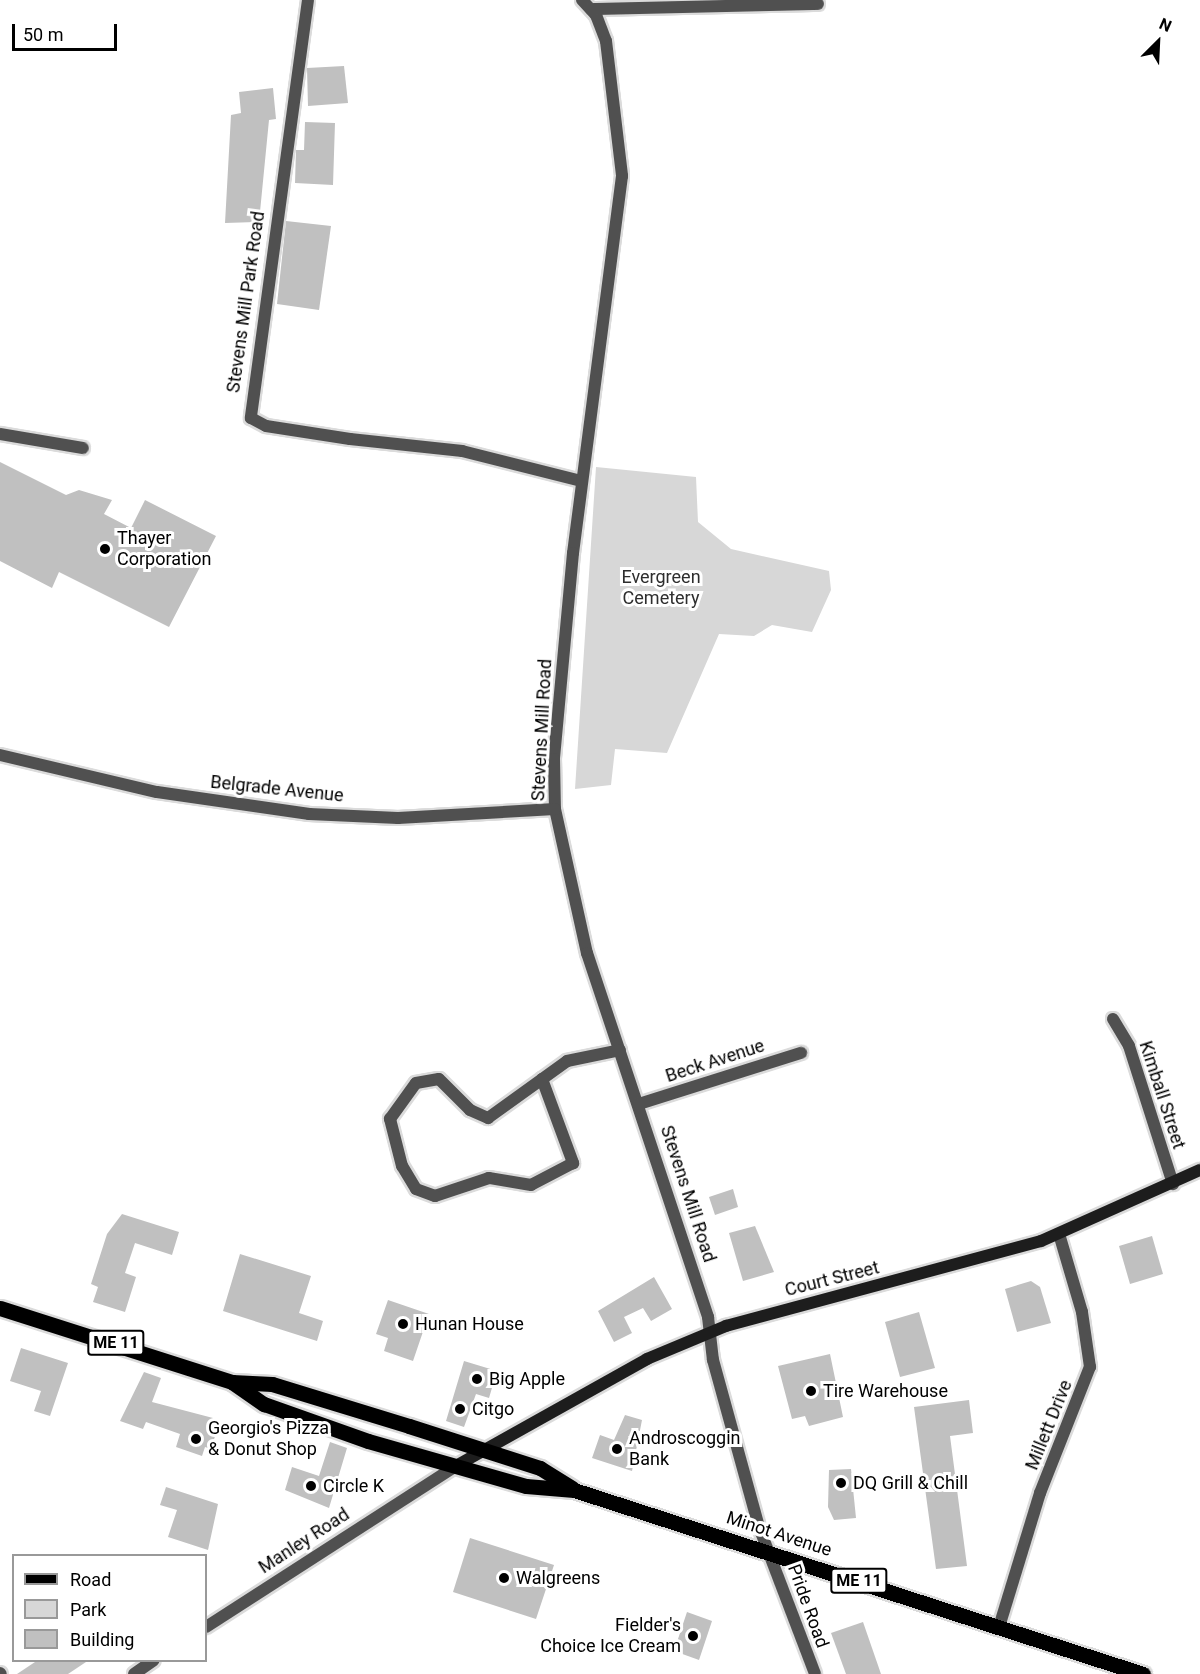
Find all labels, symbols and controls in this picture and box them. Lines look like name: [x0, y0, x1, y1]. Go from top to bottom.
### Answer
scale bar: [15, 12, 120, 50]
north arrow: [1128, 12, 1188, 72]
text: N: [1156, 14, 1175, 36]
text: 50 m: [23, 24, 63, 45]
street label: Stevens Mill Park Road: [223, 210, 269, 394]
place label: Thayer Corporation: [117, 528, 211, 570]
marker: Thayer Corporation: [98, 542, 112, 556]
park label: Evergreen Cemetery: [621, 567, 701, 610]
street label: Stevens Mill Road: [527, 658, 557, 802]
street label: Belgrade Avenue: [209, 771, 345, 807]
street label: Beck Avenue: [663, 1035, 767, 1087]
street label: Kimball Street: [1134, 1038, 1190, 1152]
street label: Stevens Mill Road: [656, 1123, 720, 1265]
street label: Court Street: [783, 1257, 881, 1301]
place label: Hunan House: [415, 1313, 524, 1335]
marker: Hunan House: [396, 1317, 410, 1331]
road number: ME 11: [86, 1330, 146, 1356]
place label: Big Apple: [489, 1368, 565, 1390]
marker: Big Apple: [470, 1372, 484, 1386]
street label: Millett Drive: [1021, 1377, 1077, 1473]
place label: Tire Warehouse: [823, 1380, 948, 1402]
marker: Tire Warehouse: [804, 1384, 818, 1398]
place label: Citgo: [472, 1398, 514, 1420]
marker: Citgo: [453, 1402, 467, 1416]
place label: Georgio's Pizza & Donut Shop: [208, 1418, 329, 1460]
place label: Androscoggin Bank: [629, 1428, 741, 1470]
marker: Georgio's Pizza & Donut Shop: [189, 1432, 203, 1446]
marker: Androscoggin Bank: [610, 1442, 624, 1456]
place label: DQ Grill & Chill: [853, 1472, 968, 1494]
place label: Circle K: [323, 1475, 384, 1497]
marker: DQ Grill & Chill: [834, 1476, 848, 1490]
marker: Circle K: [304, 1479, 318, 1493]
street label: Manley Road: [255, 1504, 353, 1578]
street label: Minot Avenue: [724, 1507, 834, 1561]
legend: [12, 1554, 207, 1662]
street label: Pride Road: [783, 1561, 833, 1651]
place label: Walgreens: [516, 1567, 600, 1589]
road number: ME 11: [829, 1568, 889, 1594]
text: Road: [70, 1569, 111, 1590]
marker: Walgreens: [497, 1571, 511, 1585]
text: Park: [70, 1599, 106, 1620]
place label: Fielder's Choice Ice Cream: [540, 1615, 681, 1658]
text: Building: [70, 1629, 134, 1650]
marker: Fielder's Choice Ice Cream: [686, 1629, 700, 1643]

